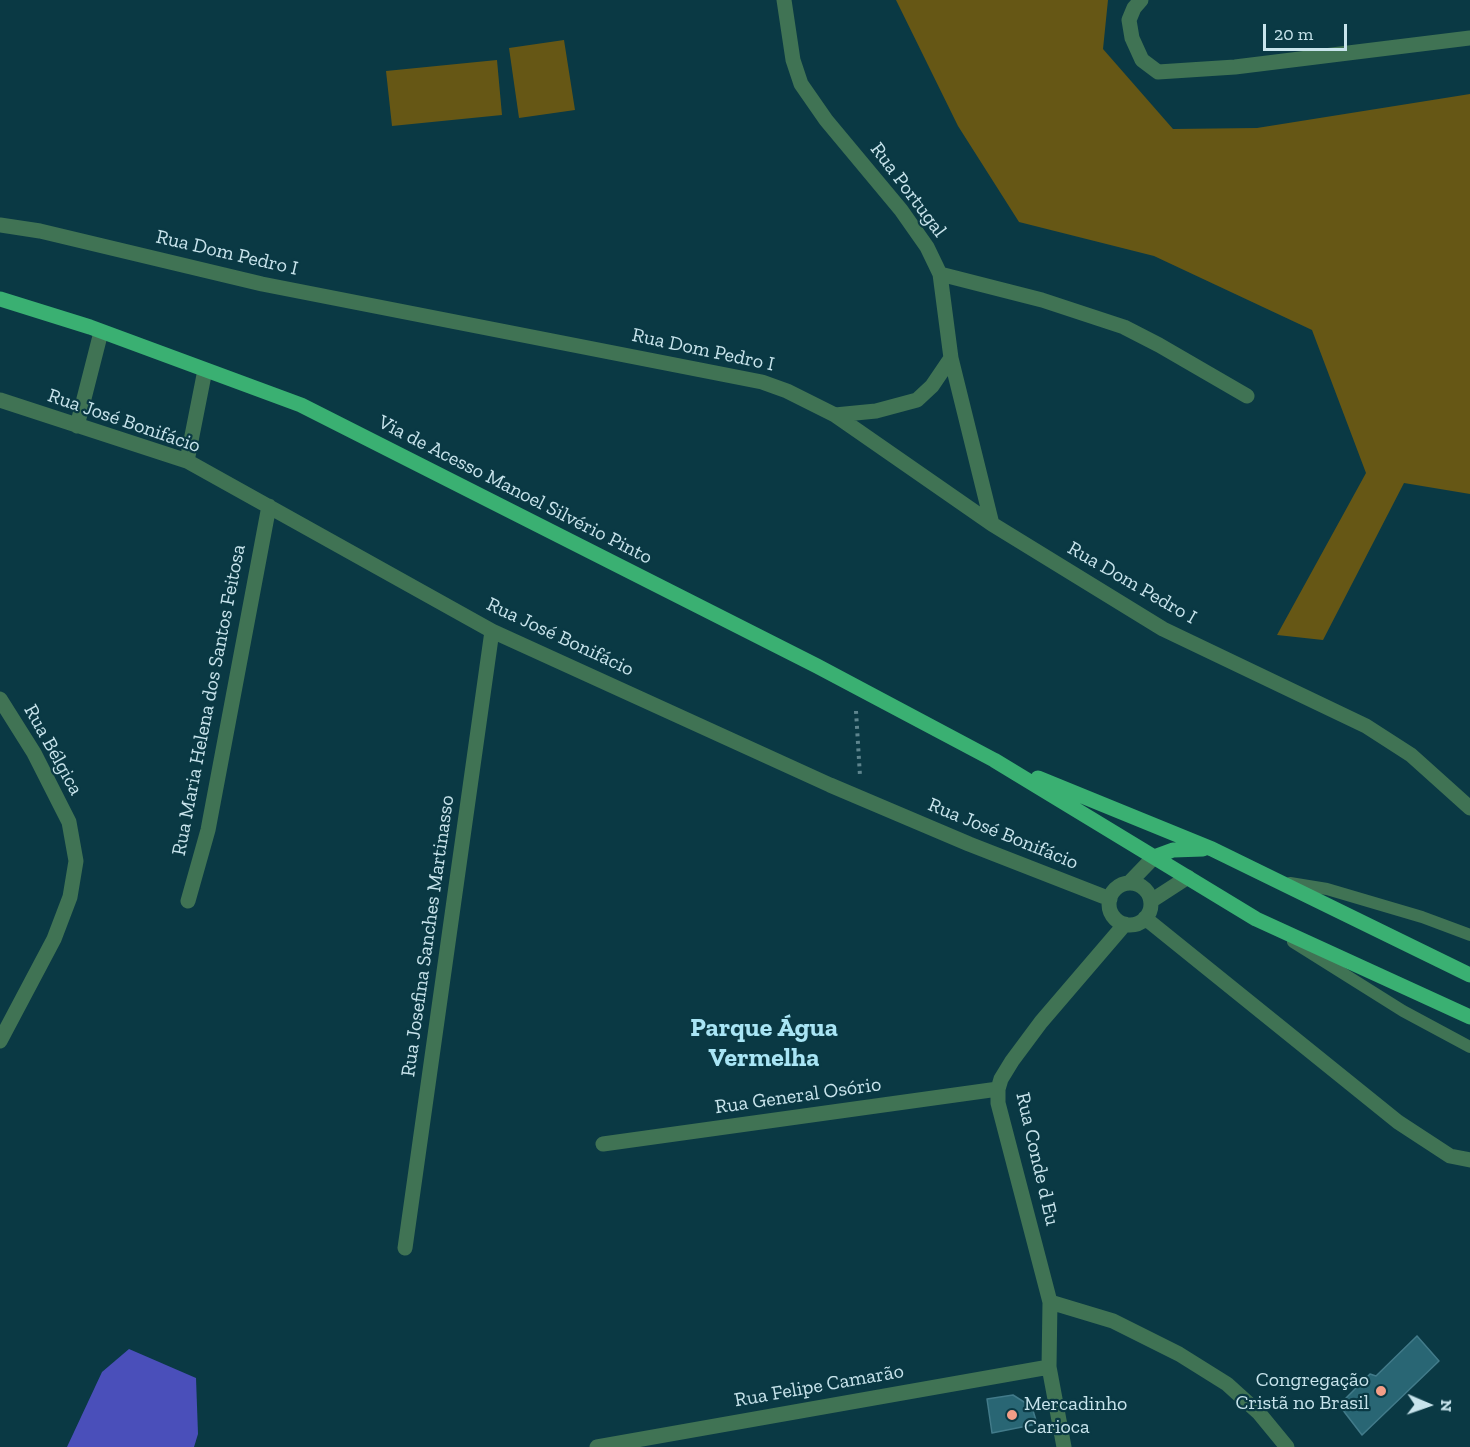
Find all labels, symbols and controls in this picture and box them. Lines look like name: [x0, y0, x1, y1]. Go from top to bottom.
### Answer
scale bar: [1266, 12, 1350, 50]
text: 20 m: [1274, 23, 1313, 45]
street label: Rua Portugal: [865, 138, 951, 242]
street label: Rua Dom Pedro I: [154, 225, 300, 281]
street label: Rua Dom Pedro I: [630, 323, 776, 377]
street label: Rua José Bonifácio: [45, 384, 203, 458]
street label: Via de Acesso Manoel Silvério Pinto: [374, 410, 656, 570]
street label: Rua Dom Pedro I: [1063, 536, 1201, 630]
street label: Rua Maria Helena dos Santos Feitosa: [167, 542, 251, 858]
street label: Rua José Bonifácio: [482, 592, 638, 682]
street label: Rua Bélgica: [18, 700, 88, 800]
street label: Rua José Bonifácio: [924, 793, 1082, 875]
street label: Rua Josefina Sanches Martinasso: [396, 794, 460, 1078]
district label: Parque Água Vermelha: [690, 1013, 838, 1074]
street label: Rua General Osório: [713, 1072, 883, 1120]
street label: Rua Conde d Eu: [1010, 1090, 1064, 1228]
street label: Rua Felipe Camarão: [732, 1359, 906, 1413]
place label: Congregação Cristã no Brasil: [1236, 1368, 1369, 1415]
north arrow: [1398, 1375, 1458, 1435]
marker: Congregação Cristã no Brasil: [1374, 1384, 1388, 1398]
place label: Mercadinho Carioca: [1024, 1392, 1127, 1439]
text: N: [1437, 1399, 1456, 1412]
marker: Mercadinho Carioca: [1005, 1408, 1019, 1422]

